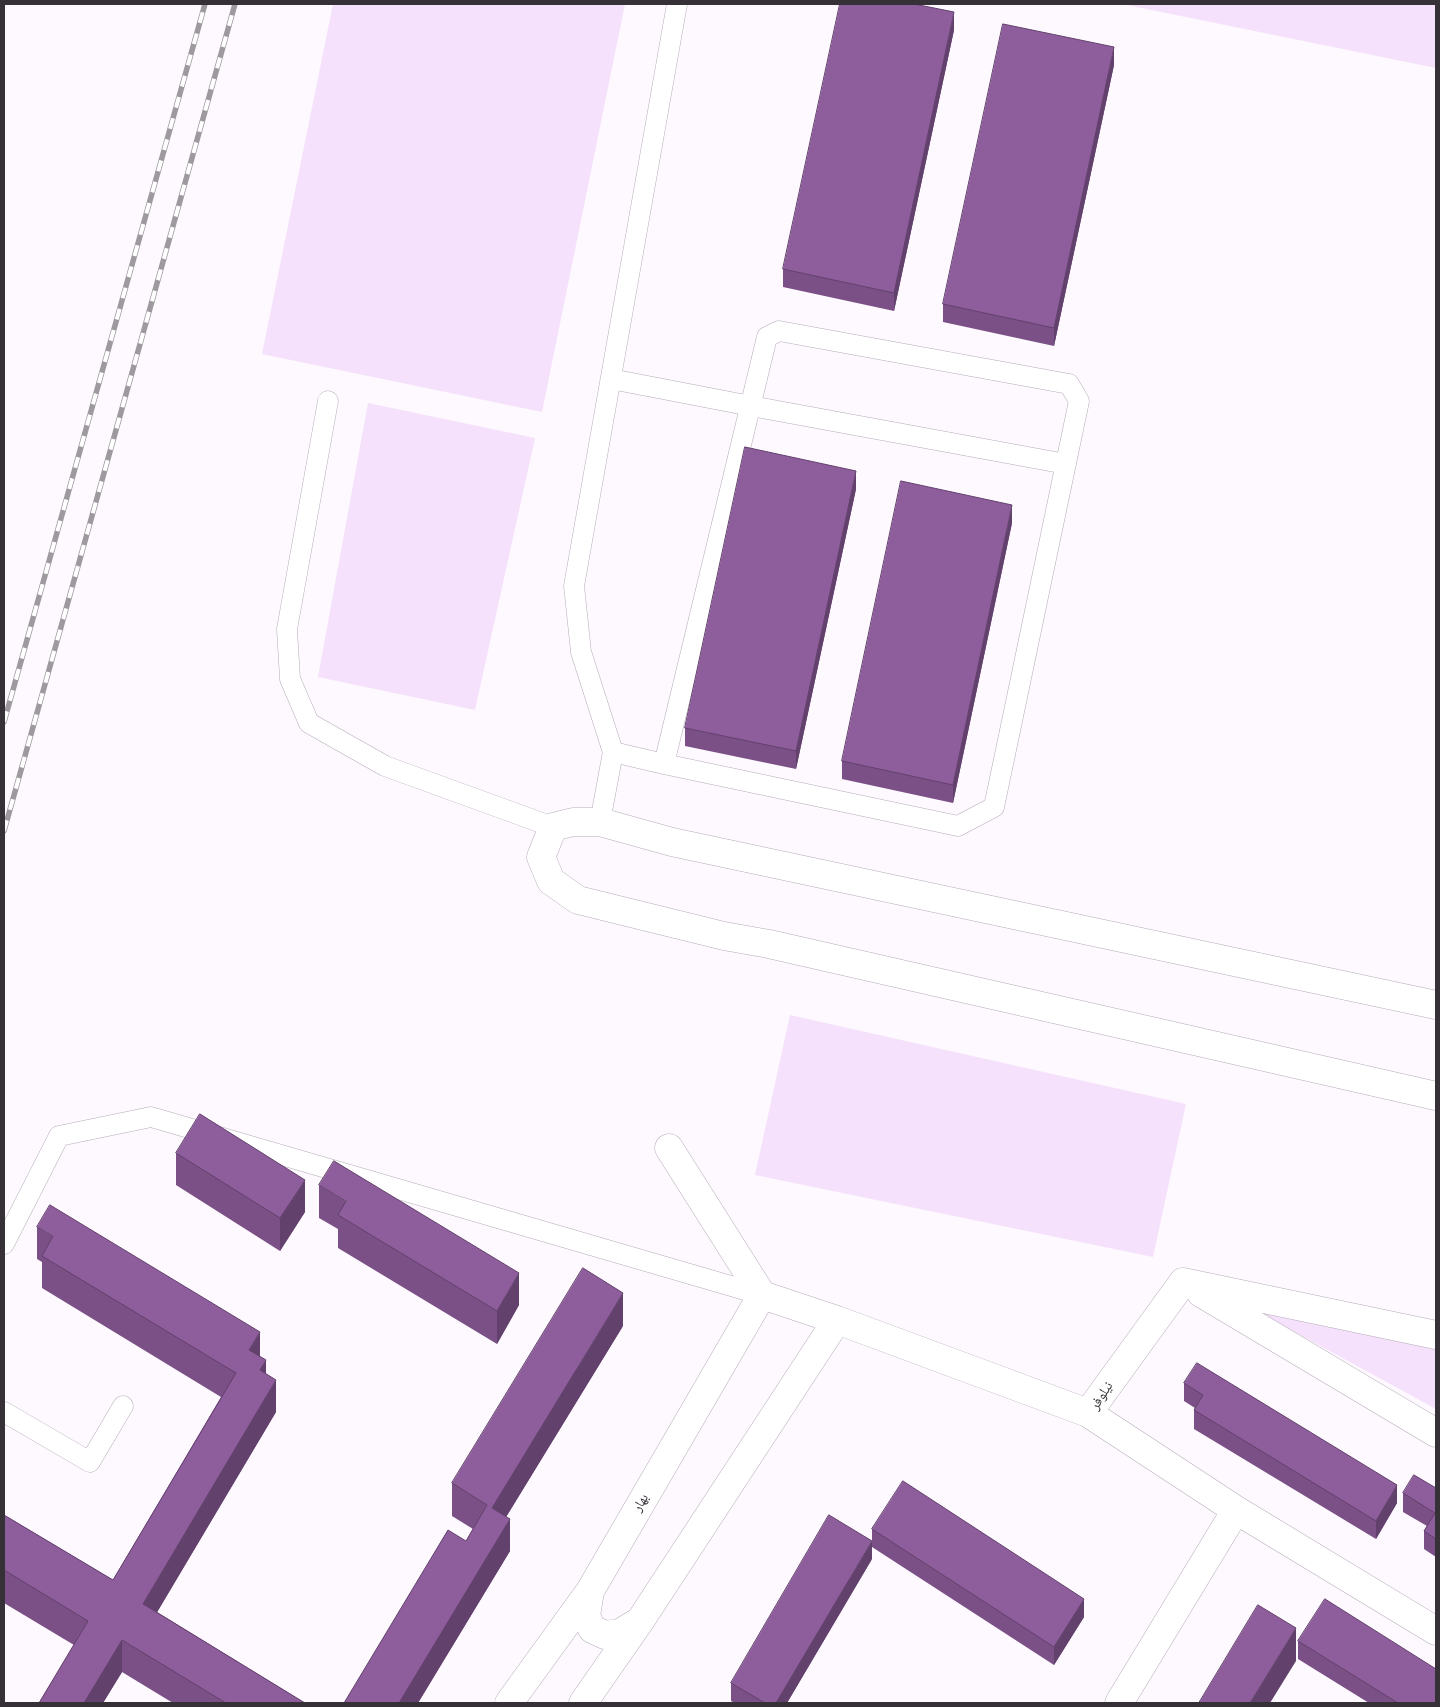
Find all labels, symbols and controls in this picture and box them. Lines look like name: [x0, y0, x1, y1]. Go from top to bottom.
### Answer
street label: نیلوفر: [1087, 1379, 1117, 1413]
street label: بهار: [629, 1491, 653, 1515]

